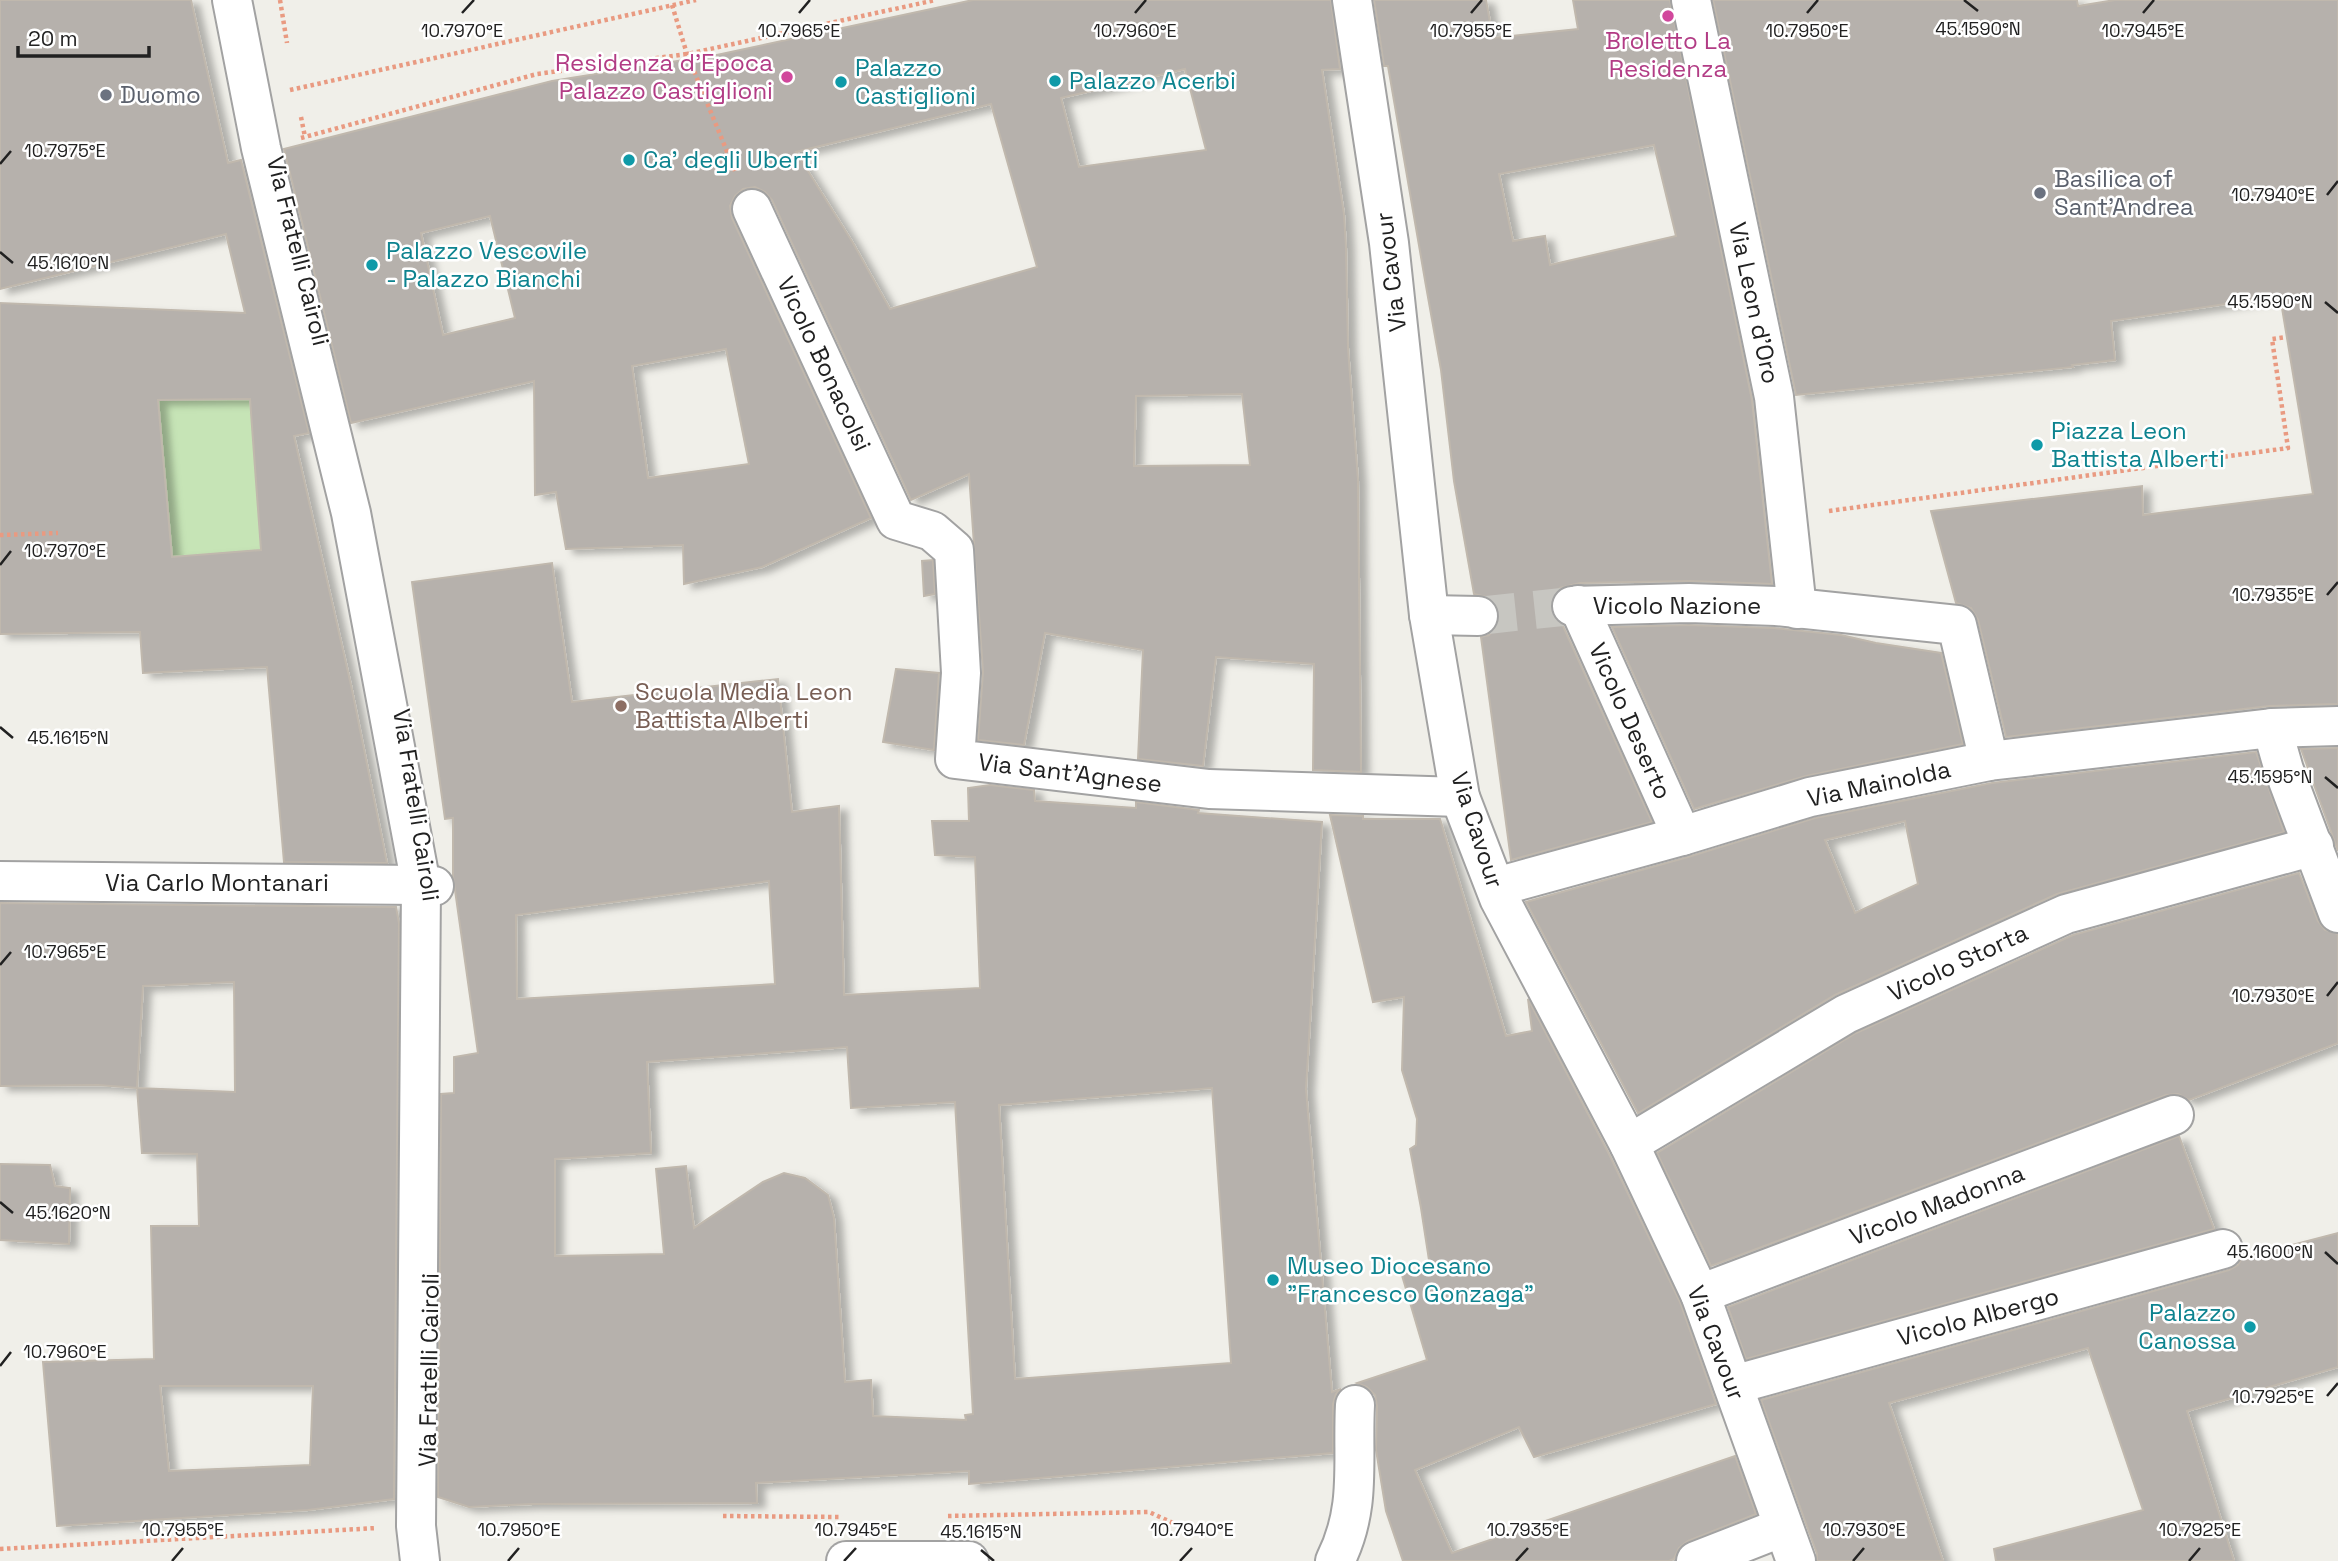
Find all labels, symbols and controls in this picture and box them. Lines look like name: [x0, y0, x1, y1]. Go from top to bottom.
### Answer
marker: Broletto La Residenza: [1660, 8, 1676, 24]
scale bar: [18, 14, 149, 58]
text: 45.1590°N: [1935, 17, 2021, 40]
text: 10.7970°E: [421, 19, 503, 42]
text: 10.7965°E: [758, 19, 840, 42]
text: 10.7960°E: [1093, 19, 1177, 42]
text: 10.7955°E: [1430, 19, 1512, 42]
text: 10.7950°E: [1765, 19, 1849, 42]
text: 10.7945°E: [2102, 19, 2184, 42]
text: 20 m: [28, 25, 78, 52]
place label: Broletto La Residenza: [1605, 25, 1731, 84]
place label: Residenza d'Epoca Palazzo Castiglioni: [555, 47, 773, 106]
place label: Palazzo Castiglioni: [855, 52, 976, 111]
place label: Palazzo Acerbi: [1069, 65, 1236, 96]
marker: Residenza d'Epoca Palazzo Castiglioni: [779, 69, 795, 85]
marker: Palazzo Acerbi: [1047, 73, 1063, 89]
marker: Palazzo Castiglioni: [833, 74, 849, 90]
place label: Duomo: [120, 79, 201, 110]
marker: Duomo: [98, 87, 114, 103]
text: 10.7975°E: [24, 139, 106, 162]
place label: Ca' degli Uberti: [643, 144, 818, 175]
marker: Ca' degli Uberti: [621, 152, 637, 168]
street label: Via Fratelli Cairoli: [260, 153, 337, 349]
place label: Basilica of Sant'Andrea: [2054, 163, 2194, 222]
text: 10.7940°E: [2231, 183, 2315, 206]
marker: Basilica of Sant'Andrea: [2032, 185, 2048, 201]
street label: Via Cavour: [1368, 210, 1413, 334]
street label: Via Leon d'Oro: [1722, 219, 1787, 387]
place label: Palazzo Vescovile - Palazzo Bianchi: [386, 235, 587, 294]
text: 45.1610°N: [27, 251, 109, 274]
marker: Palazzo Vescovile - Palazzo Bianchi: [364, 257, 380, 273]
street label: Vicolo Bonacolsi: [770, 271, 878, 456]
text: 45.1590°N: [2227, 290, 2313, 313]
place label: Piazza Leon Battista Alberti: [2051, 415, 2225, 474]
marker: Piazza Leon Battista Alberti: [2029, 437, 2045, 453]
text: 10.7970°E: [24, 539, 106, 562]
text: 10.7935°E: [2232, 583, 2314, 606]
street label: Vicolo Nazione: [1593, 590, 1761, 621]
street label: Vicolo Deserto: [1582, 638, 1679, 804]
place label: Scuola Media Leon Battista Alberti: [635, 676, 852, 735]
marker: Scuola Media Leon Battista Alberti: [613, 698, 629, 714]
street label: Via Fratelli Cairoli: [386, 707, 447, 903]
text: 45.1615°N: [27, 726, 109, 749]
street label: Via Sant'Agnese: [976, 746, 1164, 799]
street label: Via Mainolda: [1804, 753, 1954, 814]
text: 45.1595°N: [2228, 765, 2312, 788]
street label: Via Cavour: [1444, 768, 1511, 892]
street label: Via Carlo Montanari: [105, 867, 329, 898]
street label: Vicolo Storta: [1883, 917, 2033, 1008]
text: 10.7965°E: [24, 940, 106, 963]
text: 10.7930°E: [2231, 984, 2315, 1007]
street label: Vicolo Madonna: [1845, 1157, 2029, 1252]
text: 45.1620°N: [25, 1201, 111, 1224]
text: 45.1600°N: [2227, 1240, 2313, 1263]
place label: Museo Diocesano "Francesco Gonzaga": [1287, 1250, 1534, 1309]
marker: Museo Diocesano "Francesco Gonzaga": [1265, 1272, 1281, 1288]
street label: Via Fratelli Cairoli: [411, 1273, 446, 1467]
street label: Vicolo Albergo: [1894, 1280, 2062, 1353]
street label: Via Cavour: [1680, 1281, 1752, 1405]
place label: Palazzo Canossa: [2138, 1297, 2236, 1356]
marker: Palazzo Canossa: [2242, 1319, 2258, 1335]
text: 10.7960°E: [23, 1340, 107, 1363]
text: 10.7925°E: [2232, 1385, 2314, 1408]
text: 10.7955°E: [142, 1518, 224, 1541]
text: 10.7950°E: [477, 1518, 561, 1541]
text: 10.7945°E: [815, 1518, 897, 1541]
text: 10.7940°E: [1150, 1518, 1234, 1541]
text: 10.7935°E: [1487, 1518, 1569, 1541]
text: 10.7930°E: [1822, 1518, 1906, 1541]
text: 10.7925°E: [2159, 1518, 2241, 1541]
text: 45.1615°N: [940, 1520, 1022, 1543]

